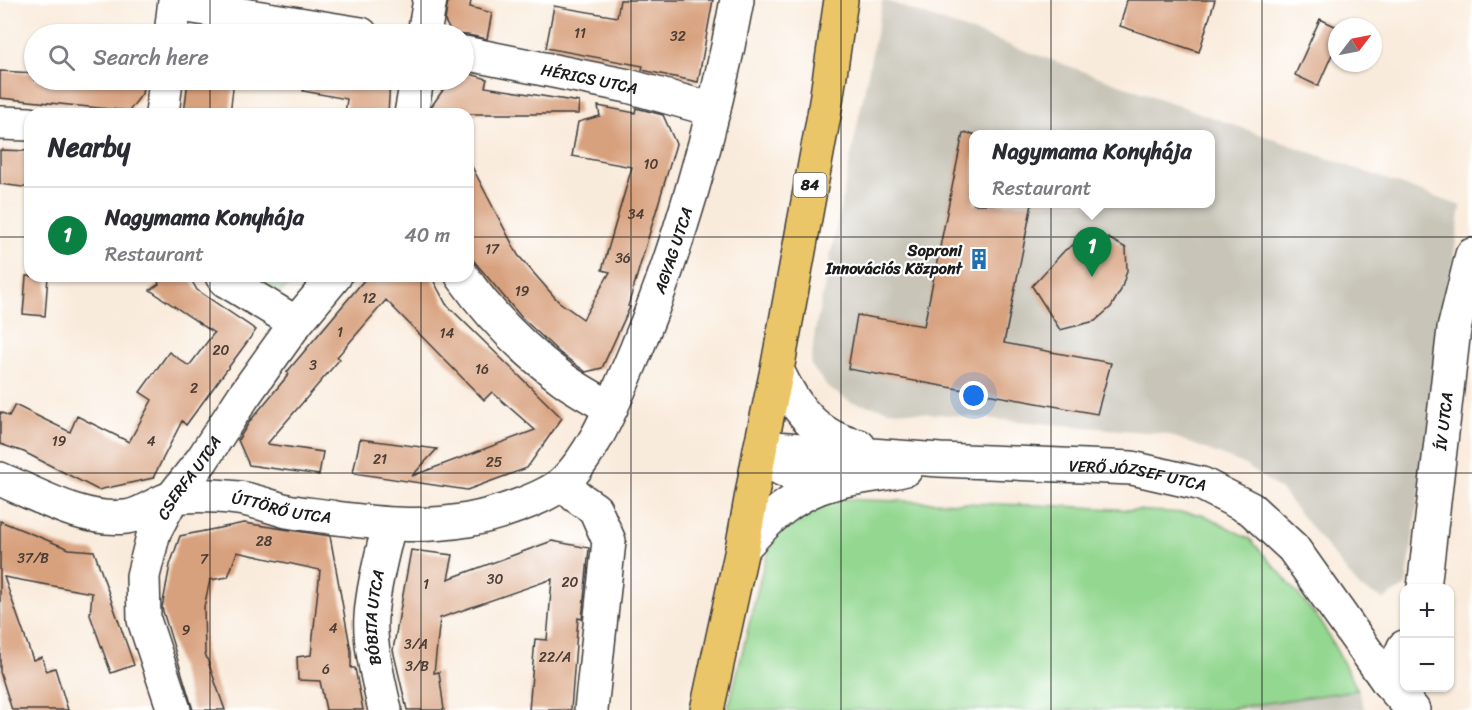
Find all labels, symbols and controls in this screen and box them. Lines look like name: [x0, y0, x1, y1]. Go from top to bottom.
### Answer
north arrow: [1328, 18, 1382, 72]
house number: 11: [574, 21, 586, 46]
search box: [24, 24, 474, 90]
house number: 32: [670, 24, 686, 49]
text: Search here: [93, 38, 209, 77]
icon: search: [45, 41, 78, 74]
street label: HÉRICS UTCA: [538, 55, 641, 103]
text: Nearby: [48, 124, 130, 170]
popup: [969, 130, 1215, 208]
text: Nagymama Konyhája: [993, 132, 1191, 171]
house number: 10: [644, 152, 659, 177]
text: Restaurant: [993, 171, 1091, 206]
road number: 84: [794, 173, 826, 197]
text: Nagymama Konyhája: [105, 198, 304, 237]
house number: 34: [628, 202, 644, 227]
street label: AGYAG UTCA: [645, 203, 701, 299]
text: 1: [63, 218, 72, 253]
text: 40 m: [404, 218, 450, 253]
pin: 1: [1072, 228, 1112, 277]
place label: Soproni Innovációs Központ: [825, 236, 964, 283]
text: Restaurant: [105, 237, 204, 272]
house number: 17: [485, 237, 500, 262]
house number: 36: [615, 246, 631, 271]
building icon: Soproni Innovációs Központ: [967, 247, 991, 271]
house number: 19: [515, 279, 530, 304]
house number: 12: [362, 286, 376, 311]
house number: 1: [337, 320, 343, 345]
house number: 14: [440, 321, 455, 346]
house number: 20: [213, 338, 230, 363]
house number: 3: [309, 353, 317, 378]
house number: 16: [475, 357, 489, 382]
house number: 2: [190, 376, 198, 401]
your location: [959, 381, 988, 410]
street label: ÍV UTCA: [1426, 391, 1462, 453]
house number: 19: [52, 429, 67, 454]
house number: 4: [147, 429, 156, 454]
street label: CSERFA UTCA: [149, 430, 229, 525]
house number: 21: [373, 447, 387, 472]
house number: 25: [486, 450, 503, 475]
street label: VERŐ JÓZSEF UTCA: [1068, 451, 1209, 500]
street label: ÚTTÖRŐ UTCA: [230, 483, 333, 532]
house number: 28: [256, 529, 273, 554]
house number: 37/B: [17, 546, 49, 571]
house number: 7: [200, 547, 209, 572]
street label: BÓBITA UTCA: [357, 567, 393, 668]
house number: 30: [487, 567, 503, 592]
house number: 20: [562, 570, 579, 595]
house number: 1: [423, 572, 429, 597]
map controls: [1400, 584, 1454, 692]
button: +: [1400, 584, 1454, 638]
house number: 4: [329, 616, 338, 641]
house number: 9: [182, 618, 191, 643]
house number: 3/A: [404, 632, 428, 657]
button: −: [1400, 638, 1454, 692]
house number: 22/A: [539, 645, 571, 670]
house number: 3/B: [405, 654, 429, 679]
house number: 6: [322, 657, 330, 682]

